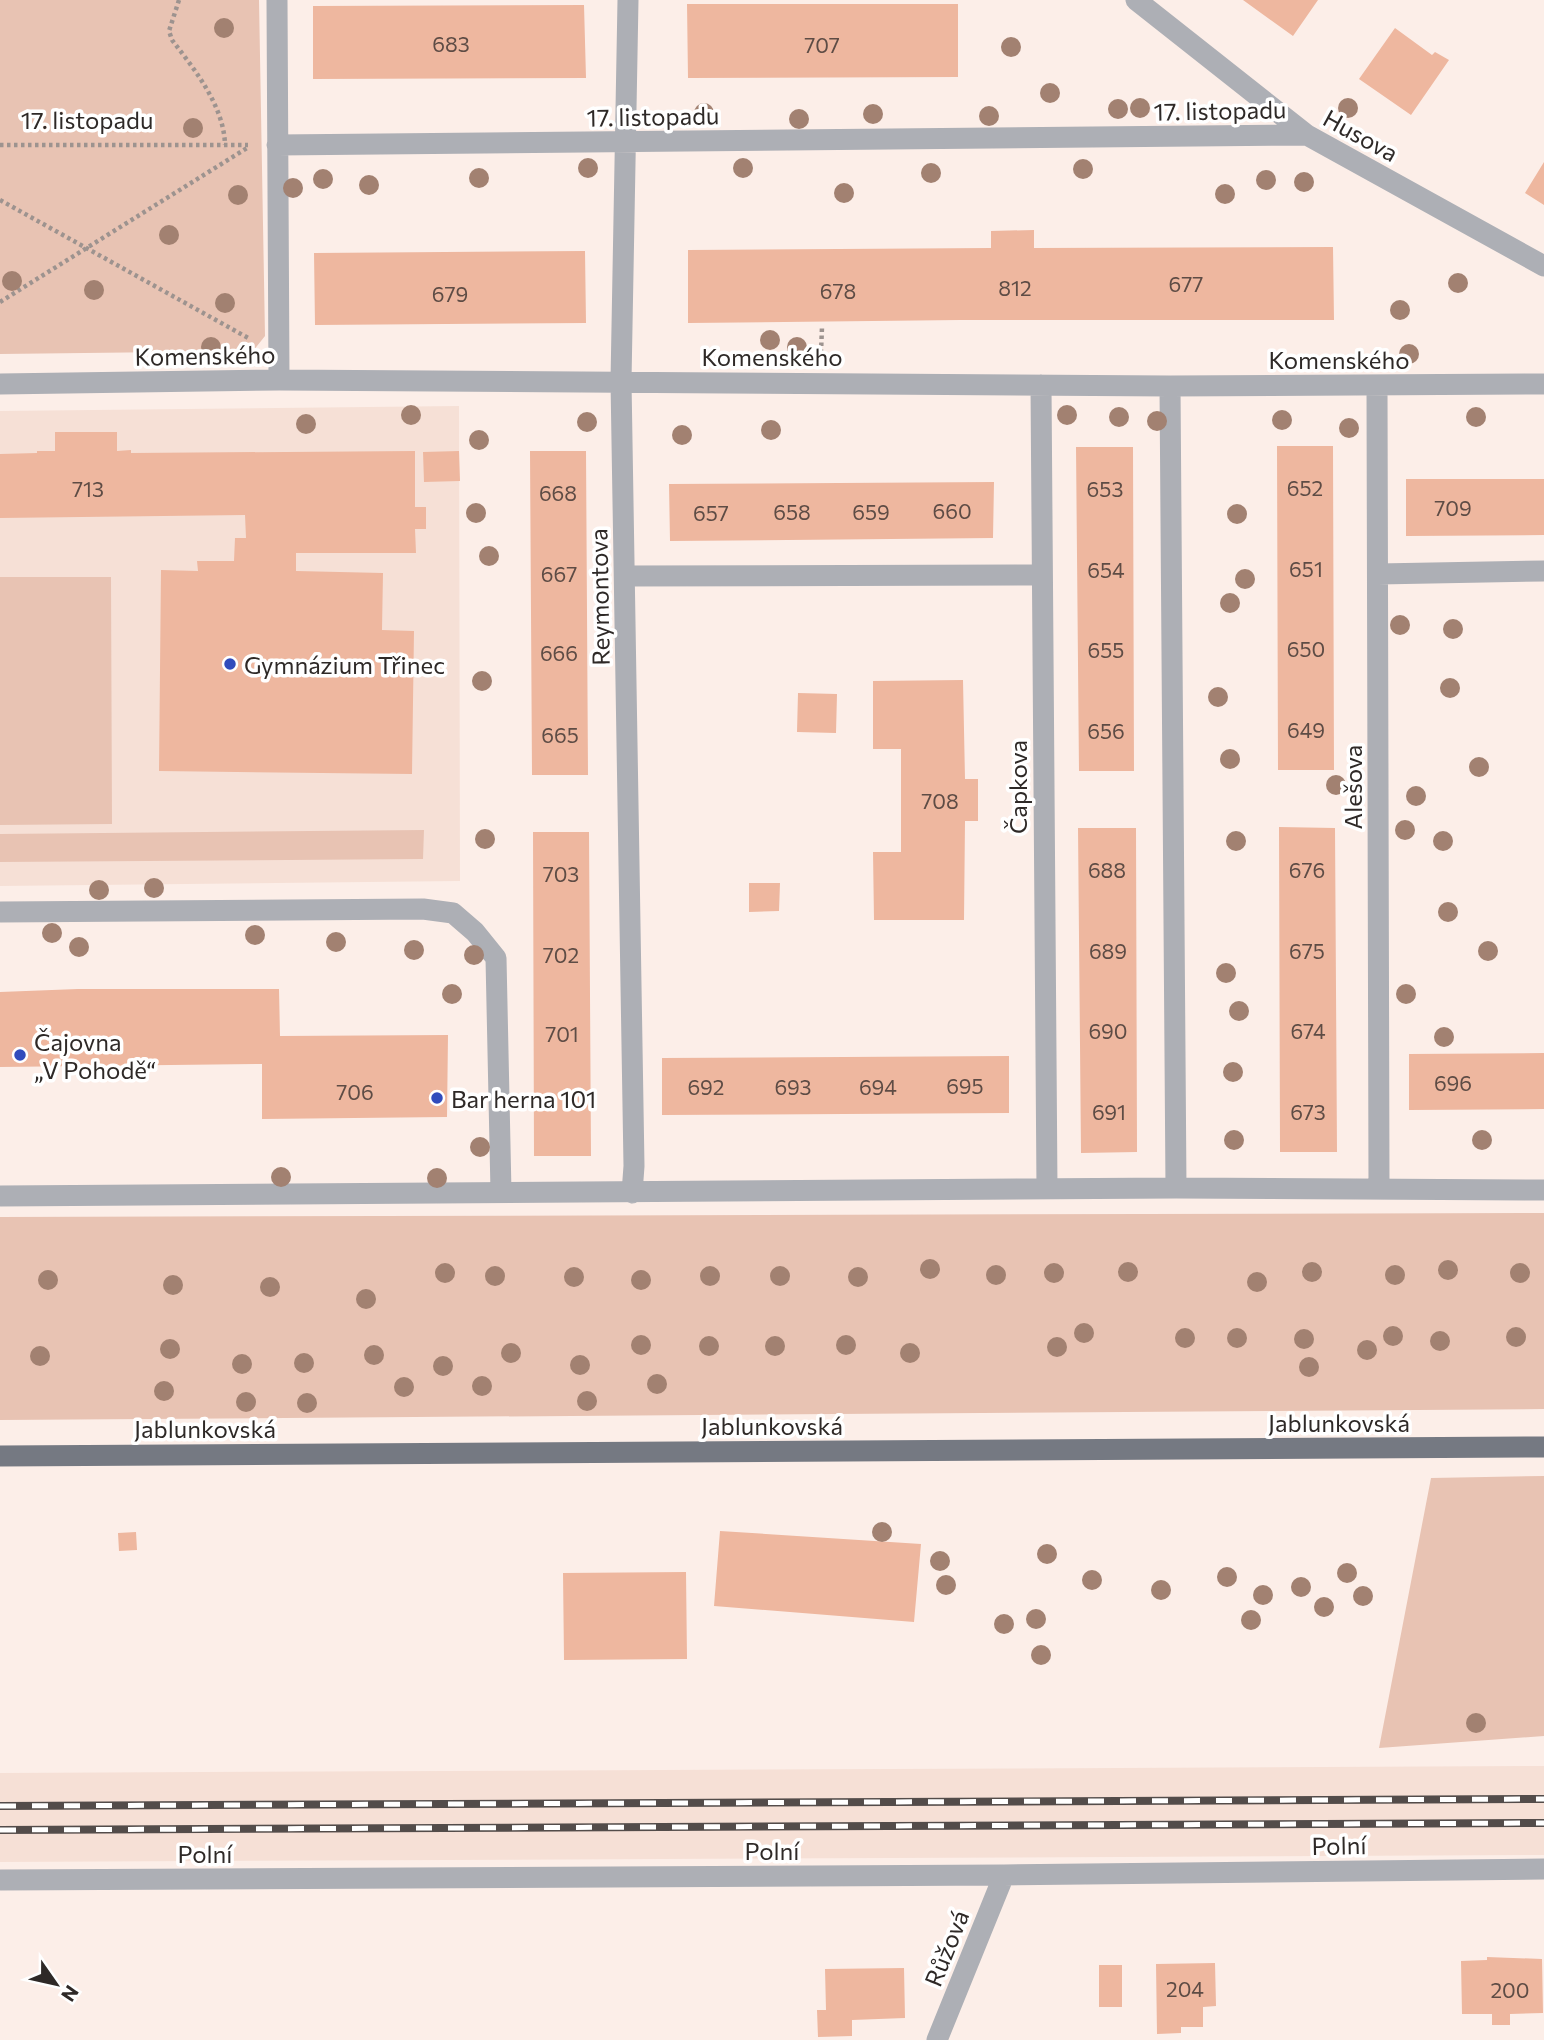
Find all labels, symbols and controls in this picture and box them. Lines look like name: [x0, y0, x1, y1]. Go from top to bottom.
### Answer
house number: 683: [432, 31, 470, 56]
house number: 707: [804, 32, 840, 57]
street label: 17. listopadu: [1153, 94, 1287, 126]
street label: 17. listopadu: [586, 100, 720, 132]
street label: Husova: [1319, 103, 1403, 167]
street label: 17. listopadu: [21, 105, 153, 134]
house number: 677: [1169, 271, 1203, 296]
house number: 812: [998, 275, 1032, 300]
house number: 678: [820, 278, 856, 303]
house number: 679: [432, 281, 468, 306]
street label: Komenského: [134, 339, 276, 371]
street label: Komenského: [701, 342, 843, 371]
street label: Komenského: [1268, 345, 1410, 374]
house number: 652: [1287, 475, 1323, 500]
house number: 713: [72, 476, 104, 501]
house number: 653: [1087, 476, 1123, 501]
house number: 668: [539, 480, 577, 505]
house number: 709: [1434, 495, 1472, 520]
house number: 660: [932, 498, 972, 523]
house number: 658: [773, 499, 811, 524]
house number: 659: [852, 499, 890, 524]
house number: 657: [693, 500, 729, 525]
street label: Reymontova: [583, 528, 615, 666]
house number: 651: [1289, 556, 1323, 581]
house number: 654: [1087, 557, 1125, 582]
house number: 667: [541, 561, 577, 586]
house number: 650: [1287, 636, 1325, 661]
house number: 655: [1088, 637, 1124, 662]
house number: 666: [540, 640, 578, 665]
place label: Gymnázium Třinec: [244, 650, 445, 679]
marker: Gymnázium Třinec: [222, 656, 238, 672]
house number: 649: [1287, 717, 1325, 742]
house number: 656: [1087, 718, 1125, 743]
house number: 665: [541, 722, 579, 747]
street label: Čapkova: [1003, 740, 1032, 834]
street label: Alešova: [1338, 745, 1367, 829]
house number: 708: [921, 788, 959, 813]
house number: 688: [1088, 857, 1126, 882]
house number: 676: [1289, 857, 1325, 882]
house number: 703: [543, 861, 579, 886]
house number: 689: [1089, 938, 1127, 963]
house number: 675: [1289, 938, 1325, 963]
house number: 702: [543, 942, 579, 967]
house number: 690: [1089, 1018, 1127, 1043]
house number: 674: [1290, 1018, 1326, 1043]
house number: 701: [545, 1021, 579, 1046]
place label: Čajovna „V Pohodě“: [34, 1027, 156, 1084]
marker: Čajovna „V Pohodě“: [12, 1047, 28, 1063]
house number: 696: [1434, 1070, 1472, 1095]
house number: 695: [946, 1073, 984, 1098]
house number: 692: [688, 1074, 724, 1099]
house number: 693: [774, 1074, 812, 1099]
house number: 694: [859, 1074, 897, 1099]
house number: 706: [336, 1079, 374, 1104]
place label: Bar herna 101: [451, 1084, 596, 1113]
marker: Bar herna 101: [429, 1090, 445, 1106]
house number: 691: [1092, 1099, 1126, 1124]
house number: 673: [1290, 1099, 1326, 1124]
street label: Jablunkovská: [1268, 1408, 1410, 1437]
street label: Jablunkovská: [701, 1411, 843, 1440]
street label: Jablunkovská: [134, 1414, 276, 1443]
street label: Polní: [1311, 1830, 1368, 1860]
street label: Polní: [744, 1836, 800, 1865]
street label: Polní: [177, 1839, 233, 1868]
street label: Růžová: [918, 1906, 974, 1990]
north arrow: [21, 1949, 91, 2019]
house number: 204: [1166, 1976, 1204, 2001]
house number: 200: [1491, 1977, 1530, 2002]
text: N: [57, 1981, 84, 2006]

